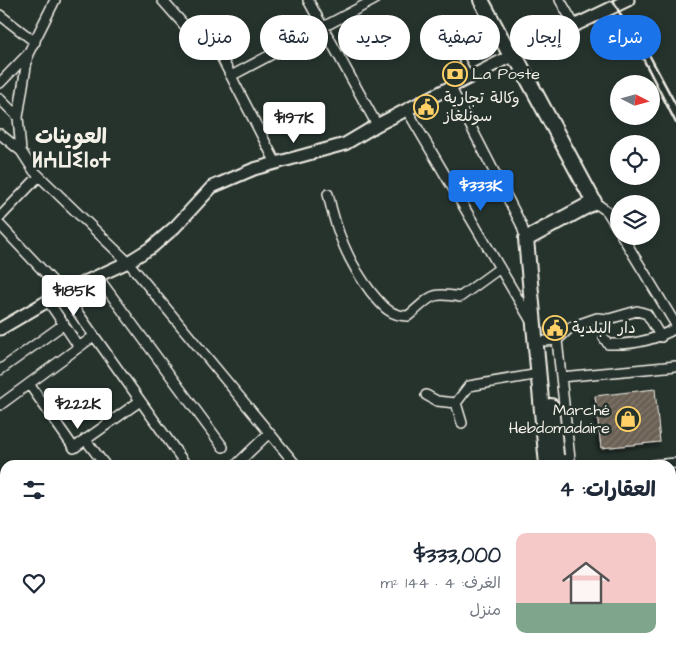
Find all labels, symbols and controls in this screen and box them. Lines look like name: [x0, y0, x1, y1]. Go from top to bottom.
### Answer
chip: منزل: [179, 15, 250, 60]
chip: شقة: [260, 15, 328, 60]
chip: جديد: [338, 15, 410, 60]
chip: تصفية: [420, 15, 500, 60]
chip: إيجار: [510, 15, 580, 60]
chip: شراء: [590, 15, 661, 60]
bank icon: La Poste: [442, 61, 468, 87]
place label: La Poste: [472, 63, 540, 85]
north arrow: [610, 75, 660, 125]
map controls: [610, 75, 660, 245]
place label: وكالة تجارية سونلغاز: [442, 87, 520, 127]
public building icon: وكالة تجارية سونلغاز: [413, 94, 439, 120]
pin: $197K: [259, 102, 329, 144]
text: $197K: [274, 107, 314, 129]
district label: العوينات ⵍⵄⵡⵉⵏⴰⵜ: [31, 122, 111, 175]
button: locate: [610, 135, 660, 185]
pin: $333K: [446, 170, 516, 212]
text: $333K: [459, 175, 503, 197]
button: layers: [610, 195, 660, 245]
pin: $185K: [39, 274, 109, 317]
text: $185K: [53, 280, 95, 302]
public building icon: دار البلدية: [542, 315, 568, 341]
place label: دار البلدية: [572, 317, 636, 339]
pin: $222K: [43, 388, 113, 430]
text: $222K: [55, 393, 101, 415]
place label: Marché Hebdomadaire: [509, 399, 610, 439]
shop icon: Marché Hebdomadaire: [615, 406, 641, 432]
text: العقارات: 4: [559, 475, 656, 504]
icon: filters: [20, 476, 48, 504]
text: $333,000: [414, 541, 501, 570]
icon: home: [556, 553, 616, 613]
icon: heart: [20, 569, 48, 597]
text: الغرف: 4 · 144 m²: [380, 572, 501, 594]
text: منزل: [469, 599, 501, 621]

